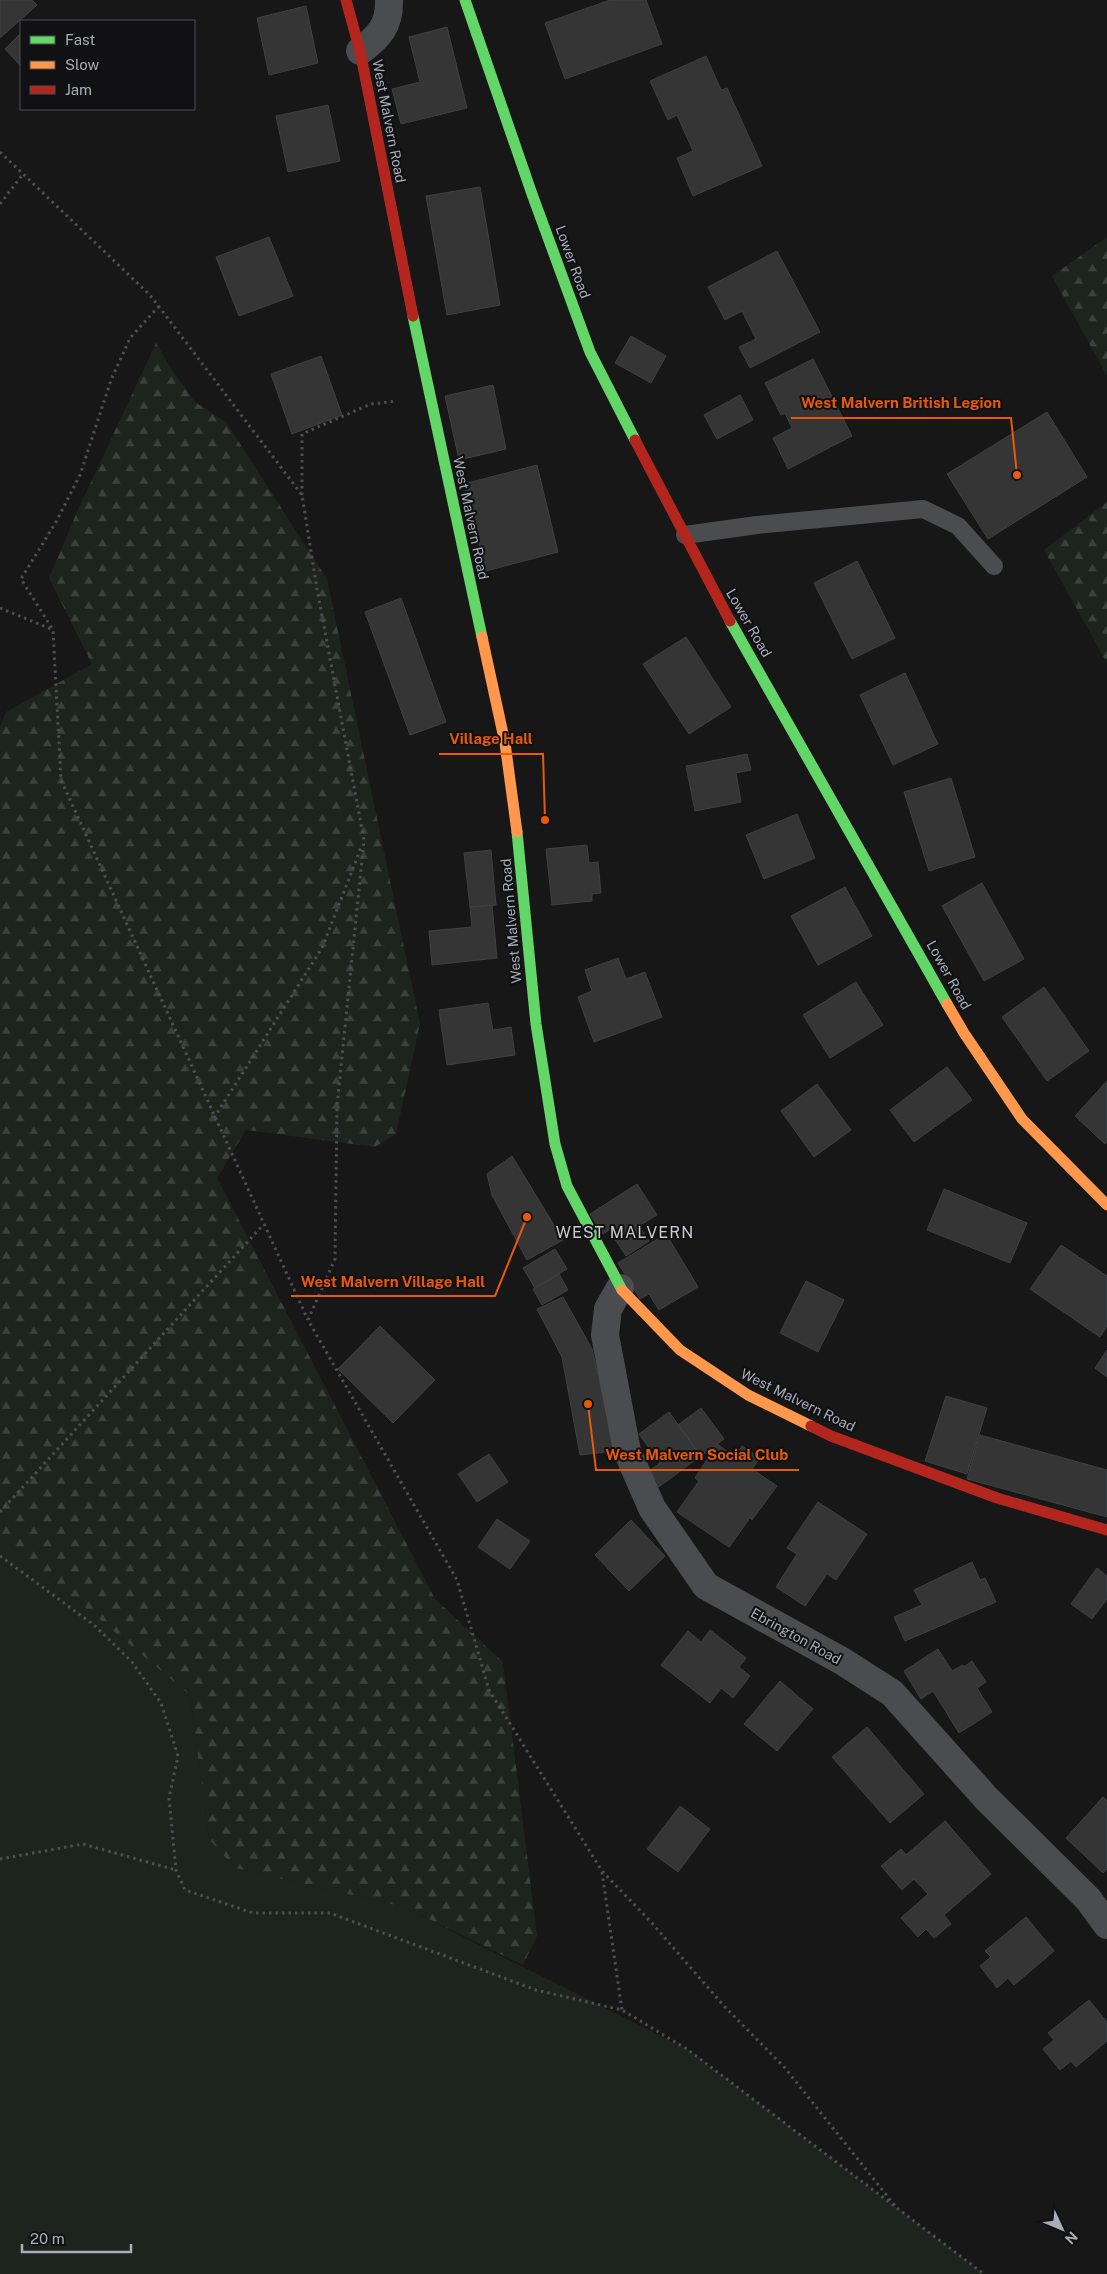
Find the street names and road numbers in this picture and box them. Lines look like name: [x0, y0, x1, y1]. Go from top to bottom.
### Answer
street label: West Malvern Road: [369, 58, 409, 184]
street label: Lower Road: [552, 223, 594, 301]
street label: West Malvern Road: [450, 455, 492, 581]
street label: Lower Road: [723, 586, 775, 660]
street label: West Malvern Road: [498, 858, 524, 984]
street label: Lower Road: [923, 938, 975, 1012]
street label: West Malvern Road: [738, 1365, 858, 1435]
street label: Ebrington Road: [748, 1605, 844, 1667]

